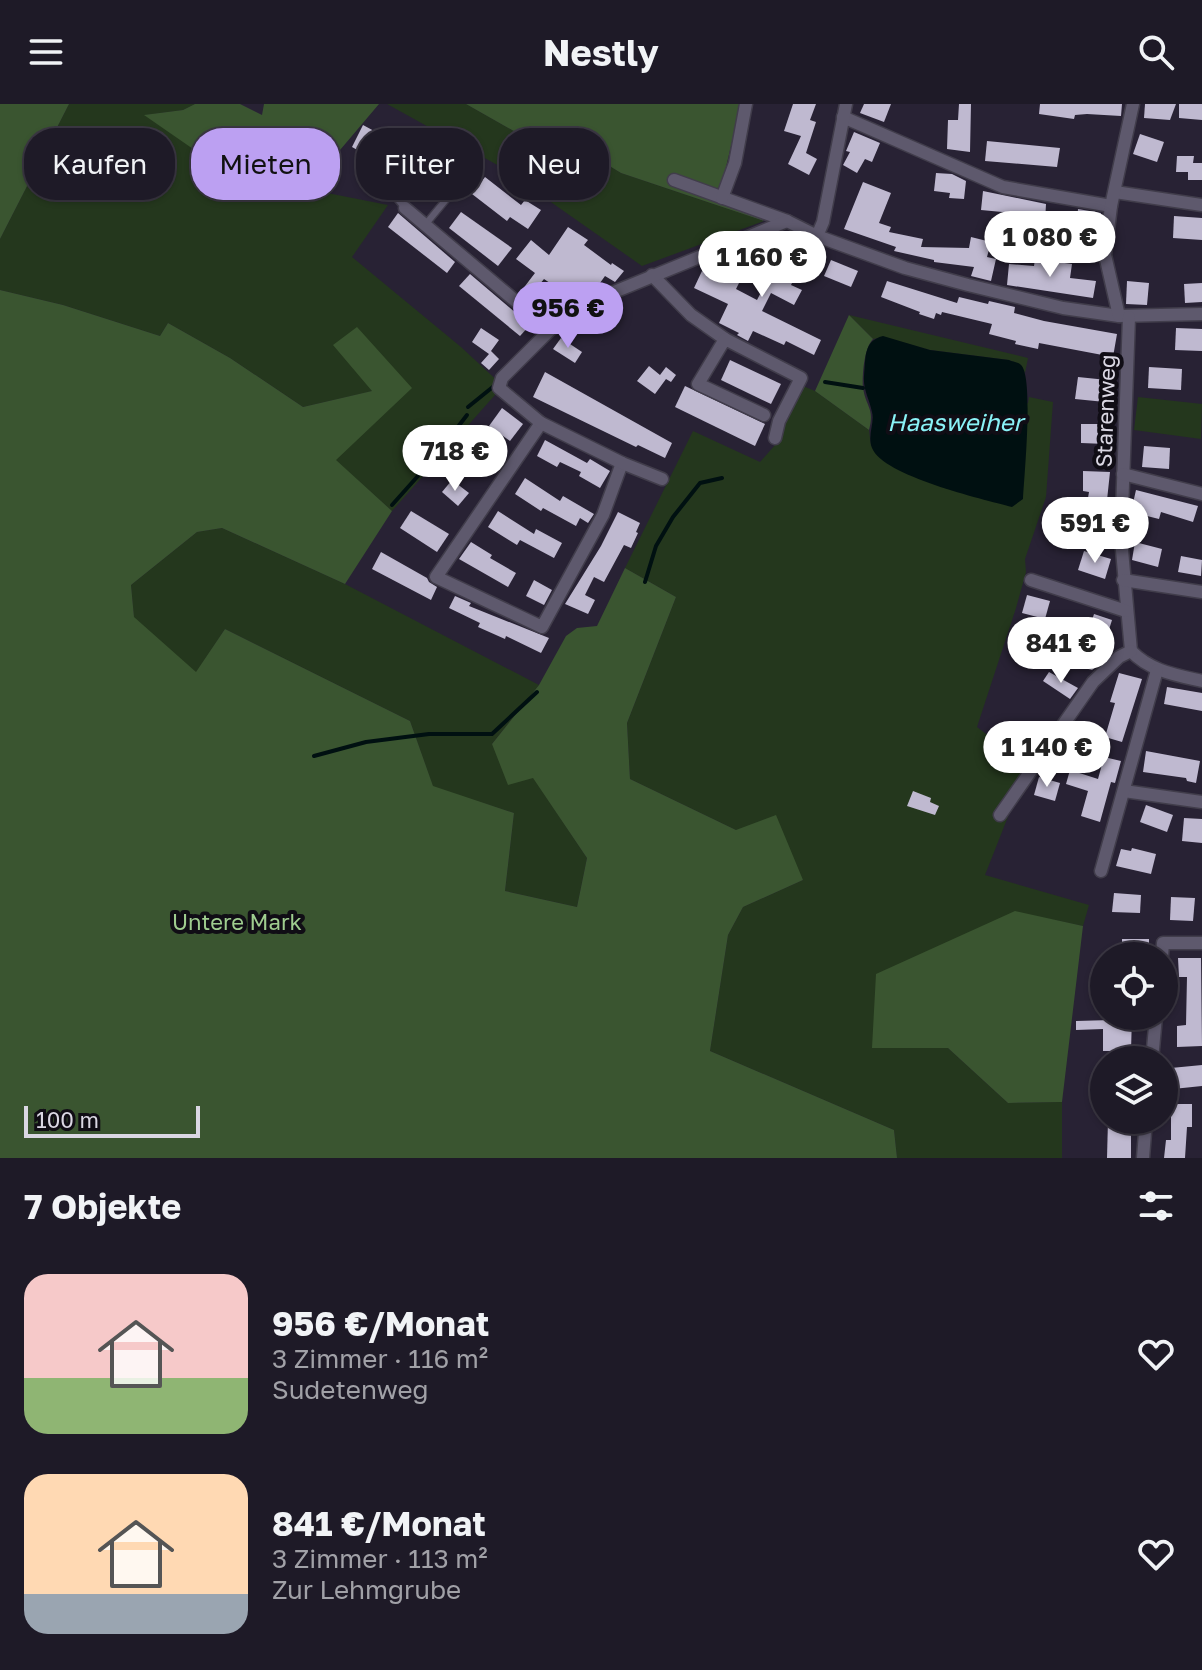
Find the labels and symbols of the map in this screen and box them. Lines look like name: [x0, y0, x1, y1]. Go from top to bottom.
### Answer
pin: 1 080 €: [976, 211, 1124, 279]
pin: 1 160 €: [688, 231, 836, 299]
pin: 956 €: [512, 282, 624, 350]
street label: Starenweg: [1090, 354, 1120, 468]
water label: Haasweiher: [887, 407, 1026, 436]
pin: 718 €: [399, 425, 511, 493]
pin: 591 €: [1039, 497, 1151, 565]
pin: 841 €: [1005, 617, 1117, 685]
pin: 1 140 €: [973, 721, 1121, 789]
park label: Untere Mark: [172, 908, 302, 935]
scale bar: [24, 1102, 200, 1138]

